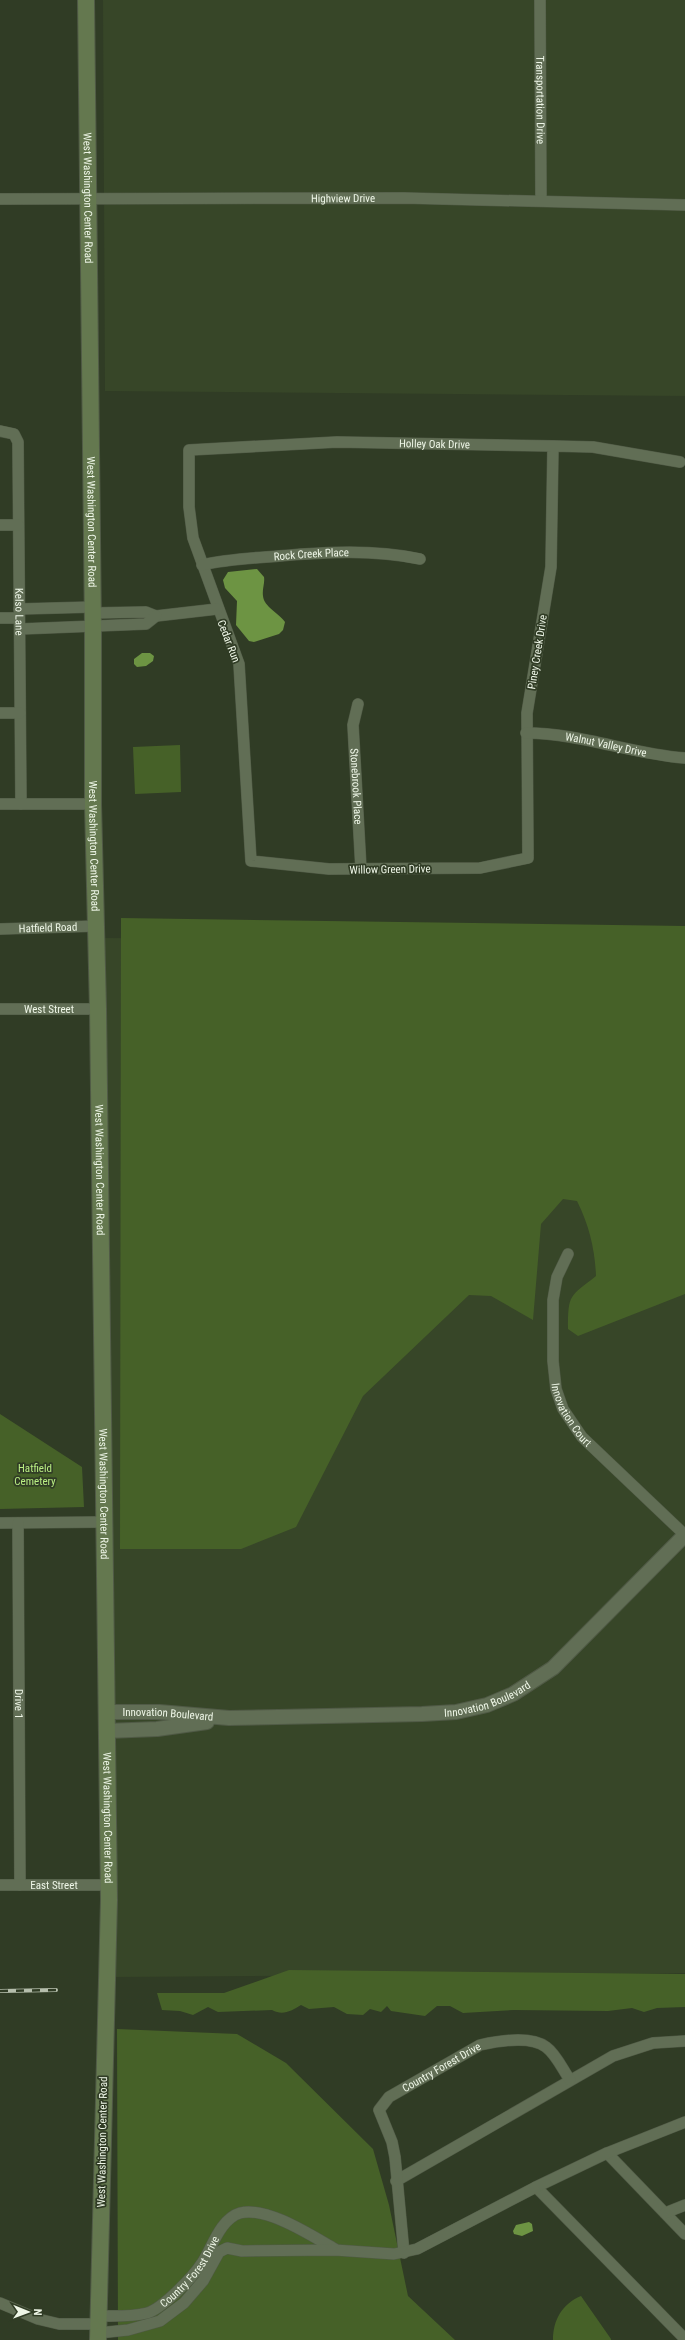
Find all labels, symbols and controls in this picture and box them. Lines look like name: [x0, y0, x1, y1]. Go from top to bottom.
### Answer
street label: Transportation Drive: [533, 56, 547, 144]
street label: West Washington Center Road: [80, 132, 95, 264]
street label: Highview Drive: [311, 192, 375, 205]
street label: Holley Oak Drive: [399, 437, 470, 451]
street label: West Washington Center Road: [84, 456, 99, 588]
street label: Rock Creek Place: [273, 546, 349, 563]
street label: Kelso Lane: [12, 588, 26, 636]
street label: Piney Creek Drive: [525, 614, 550, 690]
street label: Cedar Run: [214, 618, 243, 664]
street label: Walnut Valley Drive: [564, 730, 648, 760]
street label: Stonebrook Place: [347, 748, 365, 825]
street label: West Washington Center Road: [86, 780, 102, 912]
street label: Willow Green Drive: [349, 862, 431, 877]
street label: Hatfield Road: [19, 921, 77, 935]
street label: West Street: [24, 1003, 74, 1016]
street label: West Washington Center Road: [92, 1104, 107, 1235]
street label: Innovation Court: [548, 1382, 594, 1450]
street label: West Washington Center Road: [96, 1428, 111, 1559]
park label: Hatfield Cemetery: [14, 1462, 56, 1488]
street label: Innovation Boulevard: [444, 1679, 533, 1720]
street label: Drive 1: [12, 1689, 25, 1719]
street label: Innovation Boulevard: [122, 1706, 214, 1724]
street label: West Washington Center Road: [100, 1752, 115, 1883]
street label: East Street: [30, 1879, 78, 1892]
street label: Country Forest Drive: [400, 2040, 483, 2095]
street label: West Washington Center Road: [95, 2076, 110, 2208]
street label: Country Forest Drive: [158, 2234, 222, 2310]
north arrow: [8, 2292, 48, 2332]
text: N: [31, 2309, 44, 2316]

